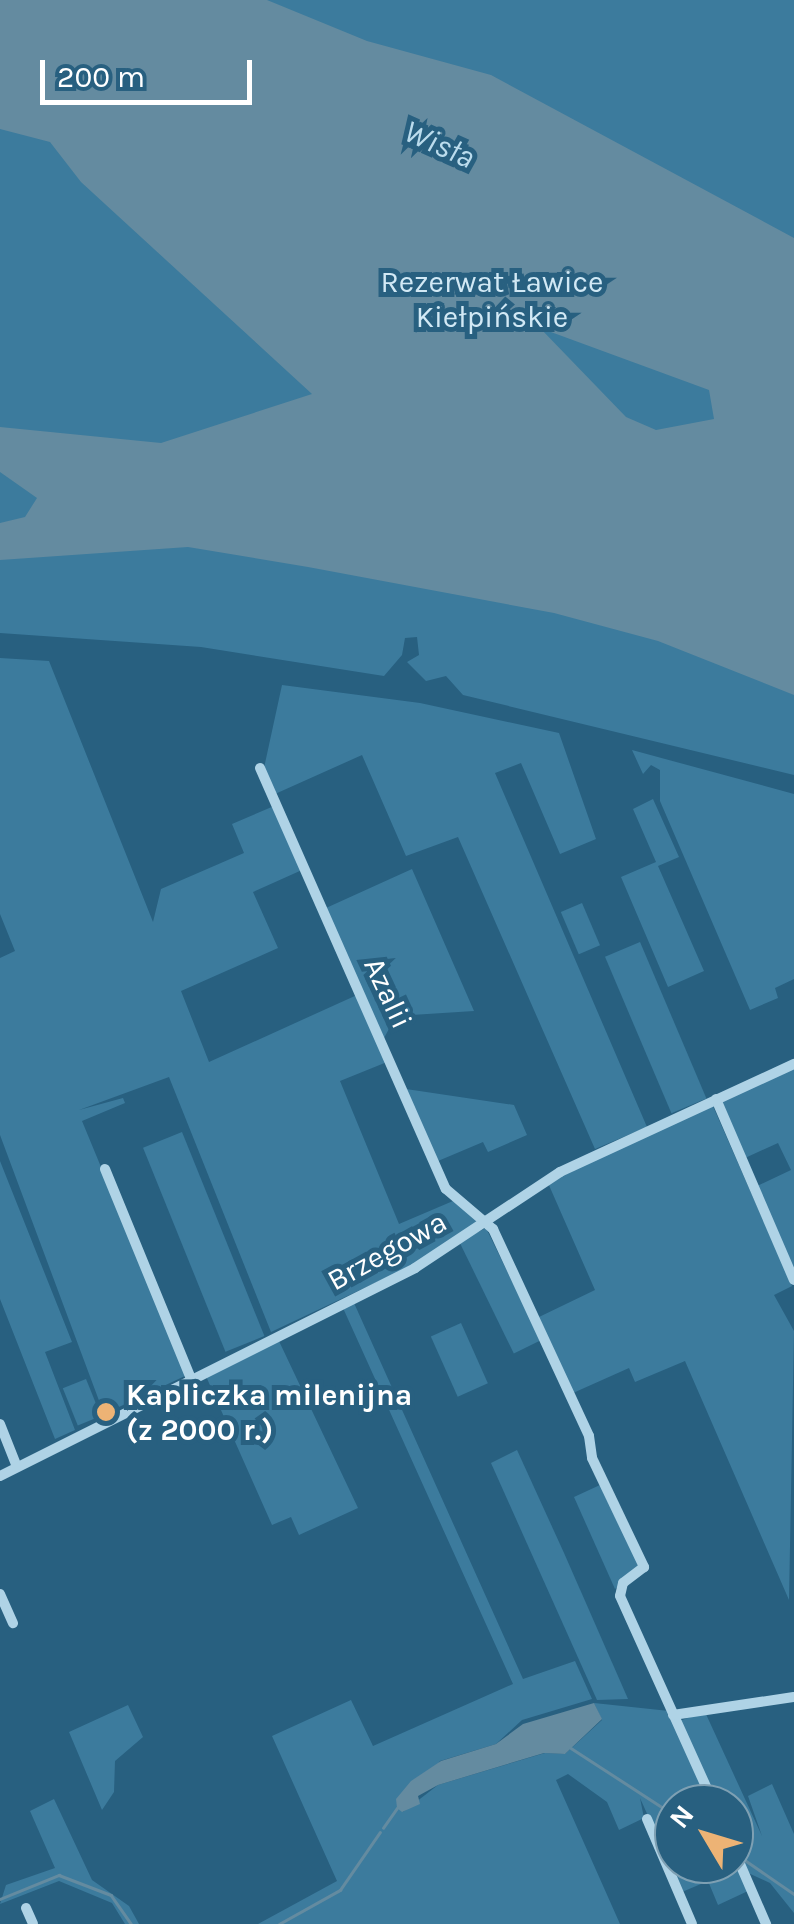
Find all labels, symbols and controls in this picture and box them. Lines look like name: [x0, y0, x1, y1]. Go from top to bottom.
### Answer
scale bar: [45, 40, 258, 102]
text: 200 m: [57, 59, 145, 95]
water label: Wisła: [398, 112, 480, 178]
park label: Rezerwat Ławice Kiełpińskie: [380, 264, 604, 334]
street label: Azalii: [356, 952, 420, 1034]
street label: Brzegowa: [321, 1204, 453, 1298]
place label: Kapliczka milenijna (z 2000 r.): [126, 1377, 412, 1448]
marker: Kapliczka milenijna (z 2000 r.): [95, 1401, 117, 1423]
north arrow: [654, 1784, 754, 1884]
text: N: [662, 1798, 701, 1835]

